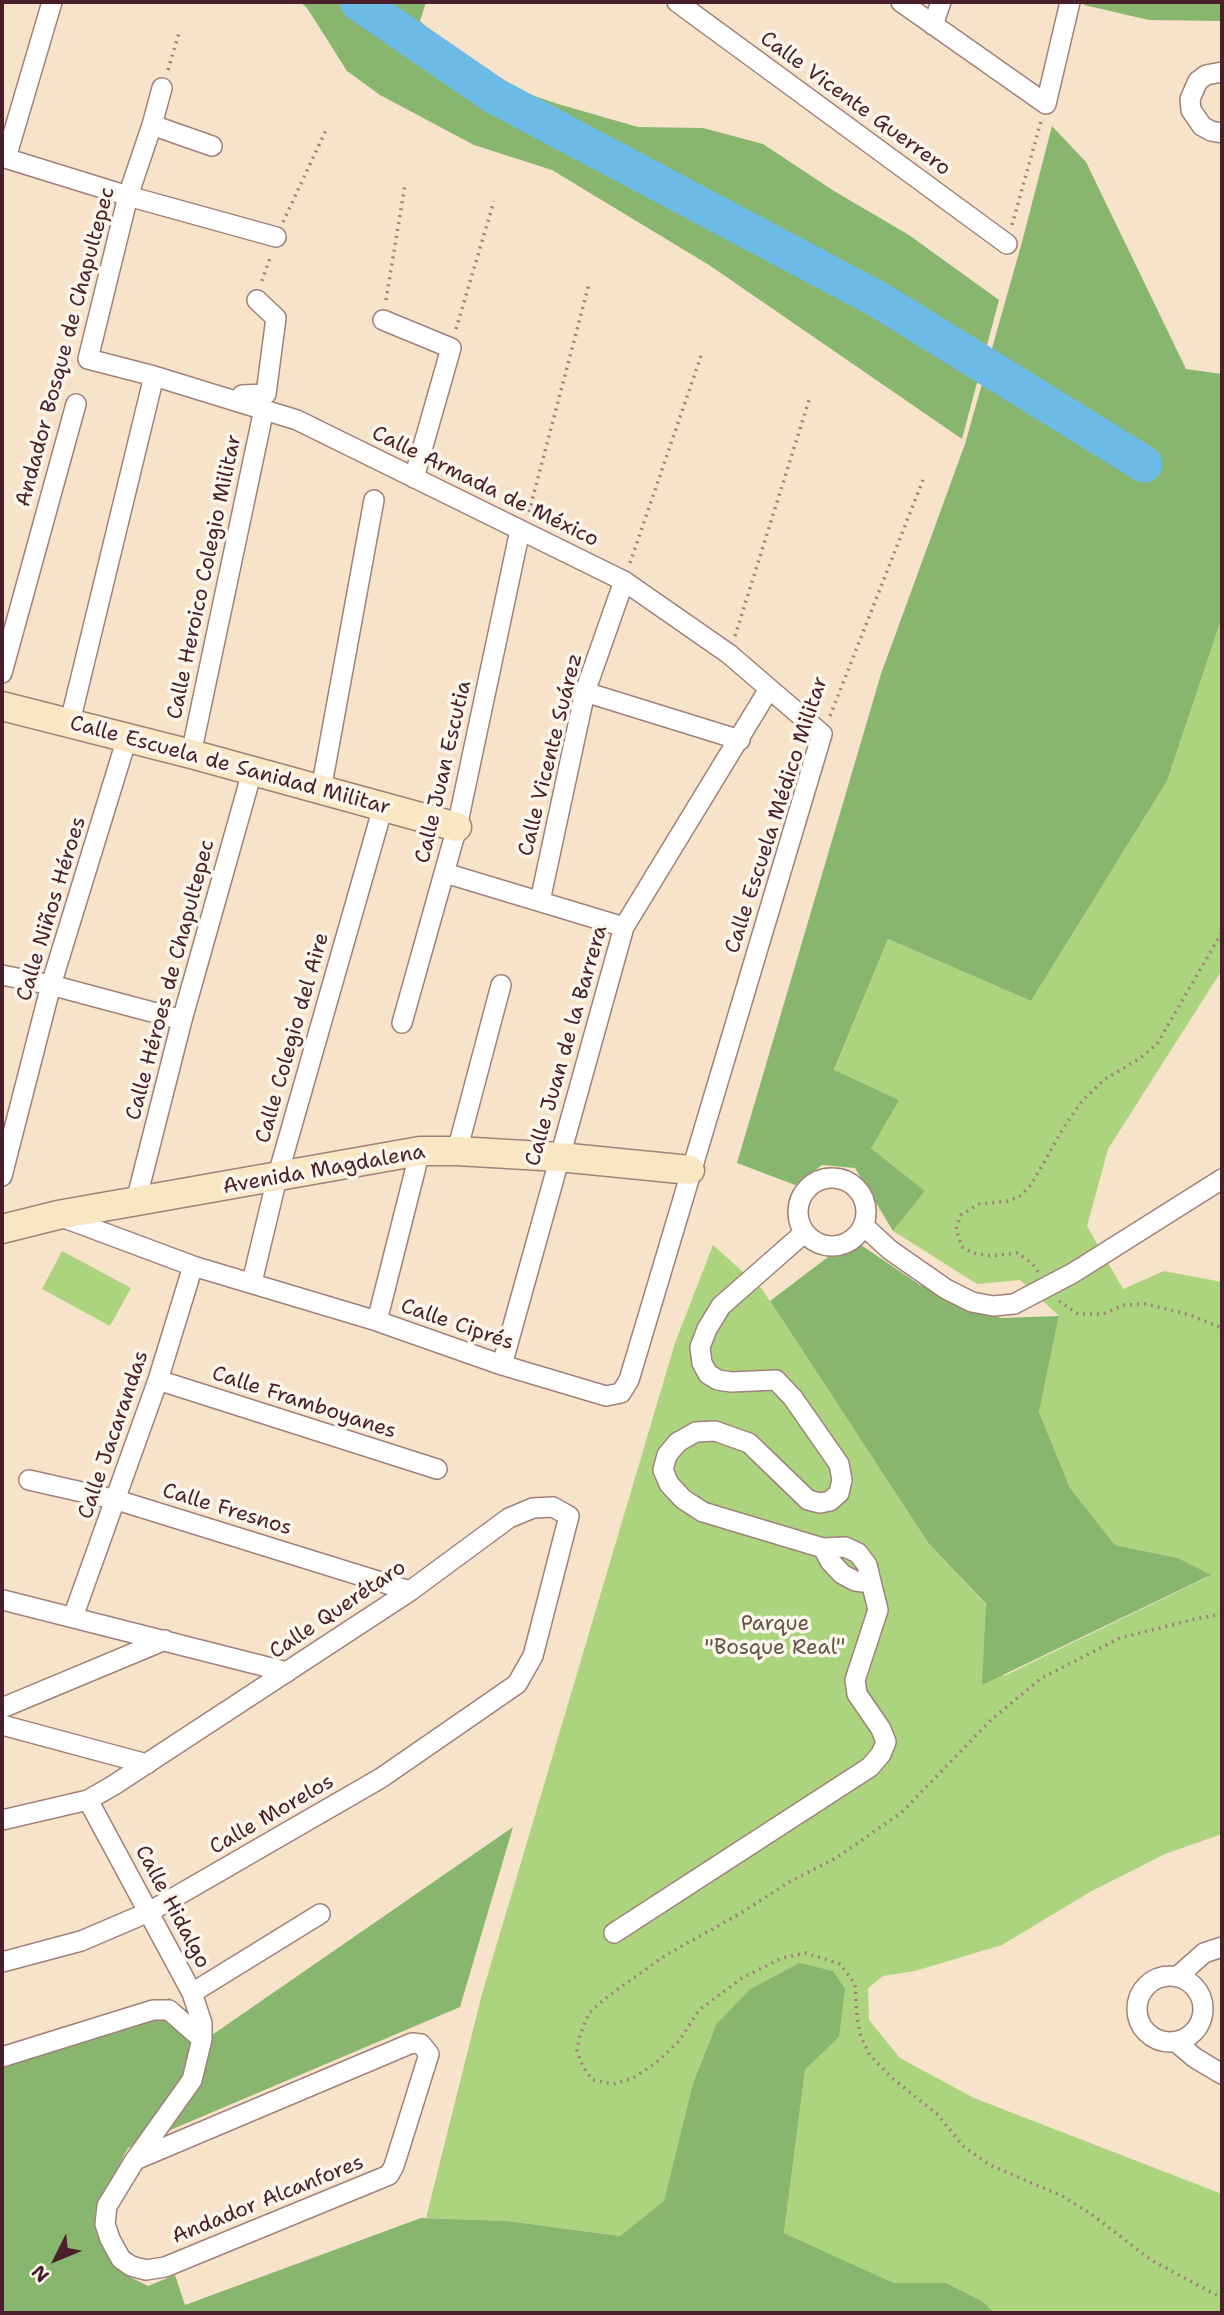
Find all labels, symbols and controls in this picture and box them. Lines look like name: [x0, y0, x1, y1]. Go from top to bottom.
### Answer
street label: Calle Vicente Guerrero: [755, 26, 955, 182]
street label: Andador Bosque de Chapultepec: [11, 184, 121, 510]
street label: Calle Armada de México: [367, 421, 603, 553]
street label: Calle Heroico Colegio Militar: [162, 432, 248, 722]
street label: Calle Vicente Suárez: [514, 651, 588, 859]
street label: Calle Escuela Médico Militar: [720, 673, 834, 957]
street label: Calle Juan Escutia: [411, 678, 477, 866]
street label: Calle Escuela de Sanidad Militar: [67, 711, 393, 821]
street label: Calle Niños Héroes: [12, 814, 92, 1004]
street label: Calle Héroes de Chapultepec: [121, 837, 221, 1123]
street label: Calle Juan de la Barrera: [521, 923, 613, 1169]
street label: Calle Colegio del Aire: [251, 930, 335, 1146]
street label: Avenida Magdalena: [221, 1140, 427, 1200]
street label: Calle Ciprés: [397, 1294, 517, 1356]
street label: Calle Jacarandas: [73, 1347, 155, 1523]
street label: Calle Framboyanes: [209, 1361, 399, 1445]
street label: Calle Fresnos: [159, 1478, 295, 1542]
street label: Calle Querétaro: [265, 1555, 411, 1665]
park label: Parque "Bosque Real": [705, 1612, 845, 1662]
street label: Calle Morelos: [206, 1769, 338, 1861]
street label: Calle Hidalgo: [129, 1841, 215, 1973]
street label: Andador Alcanfores: [169, 2150, 367, 2250]
north arrow: [21, 2224, 91, 2294]
text: N: [26, 2260, 55, 2288]

